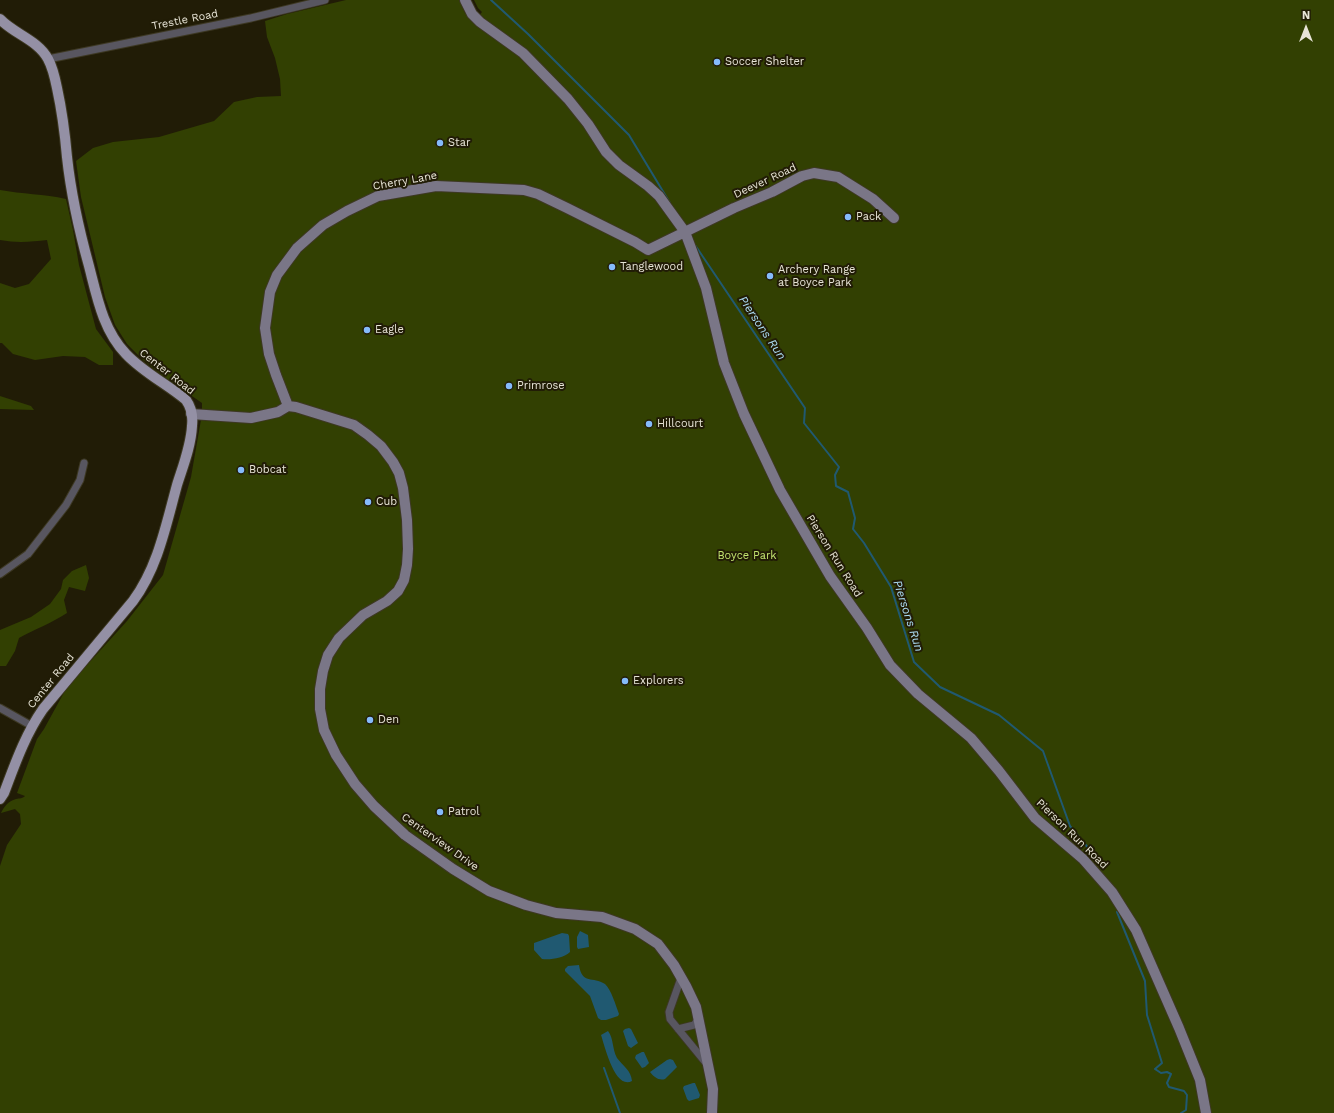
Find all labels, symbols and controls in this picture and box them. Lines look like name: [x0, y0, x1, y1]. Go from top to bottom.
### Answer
street label: Trestle Road: [151, 7, 219, 33]
north arrow: [1286, 8, 1326, 48]
text: N: [1302, 9, 1310, 22]
place label: Soccer Shelter: [725, 55, 804, 69]
marker: Soccer Shelter: [712, 57, 722, 67]
place label: Star: [448, 136, 470, 150]
marker: Star: [435, 138, 445, 148]
street label: Deever Road: [732, 161, 798, 201]
street label: Cherry Lane: [372, 169, 438, 193]
place label: Pack: [856, 210, 881, 224]
marker: Pack: [843, 212, 853, 222]
place label: Tanglewood: [620, 260, 683, 274]
marker: Tanglewood: [607, 262, 617, 272]
place label: Archery Range at Boyce Park: [778, 263, 855, 289]
marker: Archery Range at Boyce Park: [765, 271, 775, 281]
water label: Piersons Run: [735, 293, 789, 363]
place label: Eagle: [375, 323, 404, 337]
marker: Eagle: [362, 325, 372, 335]
street label: Center Road: [137, 346, 197, 398]
place label: Primrose: [517, 379, 565, 393]
marker: Primrose: [504, 381, 514, 391]
place label: Hillcourt: [657, 417, 703, 431]
marker: Hillcourt: [644, 419, 654, 429]
place label: Bobcat: [249, 463, 286, 477]
marker: Bobcat: [236, 465, 246, 475]
place label: Cub: [376, 495, 397, 509]
marker: Cub: [363, 497, 373, 507]
street label: Pierson Run Road: [803, 512, 865, 600]
park label: Boyce Park: [717, 549, 777, 563]
water label: Piersons Run: [890, 579, 926, 653]
street label: Center Road: [25, 651, 77, 711]
place label: Explorers: [633, 674, 683, 688]
marker: Explorers: [620, 676, 630, 686]
place label: Den: [378, 713, 399, 727]
marker: Den: [365, 715, 375, 725]
street label: Pierson Run Road: [1033, 796, 1111, 872]
place label: Patrol: [448, 805, 480, 819]
marker: Patrol: [435, 807, 445, 817]
street label: Centerview Drive: [399, 810, 481, 874]

